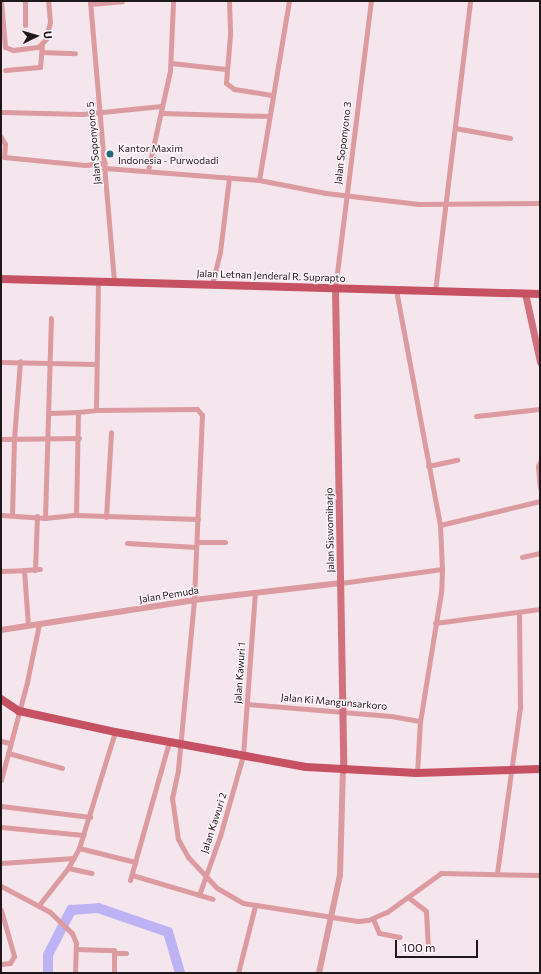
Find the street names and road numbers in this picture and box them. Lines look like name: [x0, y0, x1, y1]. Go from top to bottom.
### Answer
street label: Jalan Soponyono 5: [84, 101, 104, 185]
street label: Jalan Soponyono 3: [332, 101, 354, 185]
street label: Jalan Letnan Jenderal R. Suprapto: [196, 267, 346, 285]
street label: Jalan Siswomiharjo: [323, 487, 337, 573]
street label: Jalan Pemuda: [138, 584, 200, 606]
street label: Jalan Kawuri 1: [232, 642, 248, 704]
street label: Jalan Ki Mangunsarkoro: [280, 691, 388, 713]
street label: Jalan Kawuri 2: [199, 791, 229, 855]

